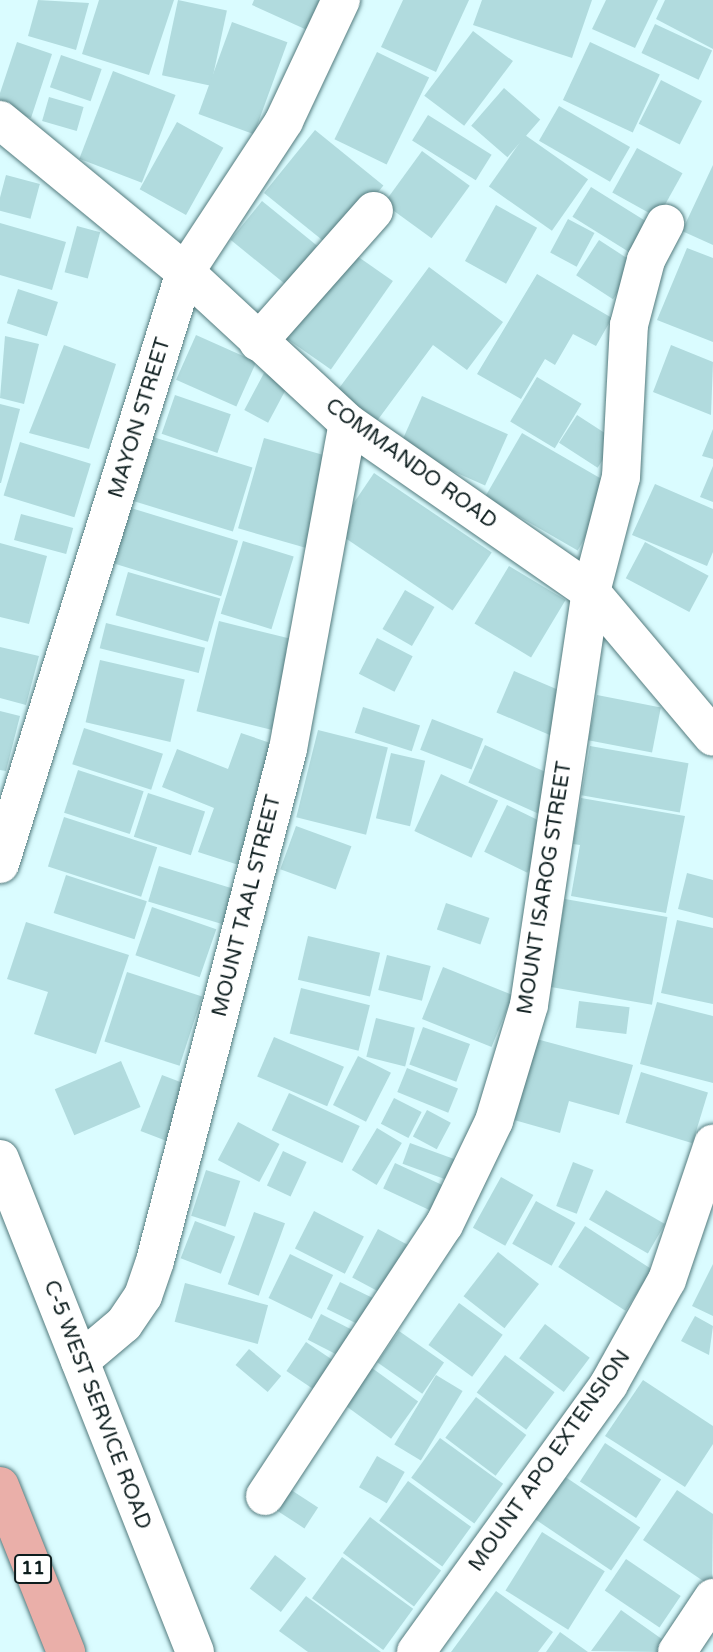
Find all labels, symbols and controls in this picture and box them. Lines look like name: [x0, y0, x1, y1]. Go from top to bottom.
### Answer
street label: MAYON STREET: [104, 335, 176, 501]
street label: COMMANDO ROAD: [320, 393, 502, 535]
street label: MOUNT ISAROG STREET: [513, 760, 577, 1016]
street label: MOUNT TAAL STREET: [207, 792, 287, 1020]
street label: C-5 WEST SERVICE ROAD: [38, 1277, 156, 1533]
street label: MOUNT APO EXTENSION: [464, 1345, 636, 1577]
road number: 11: [14, 1554, 52, 1584]

